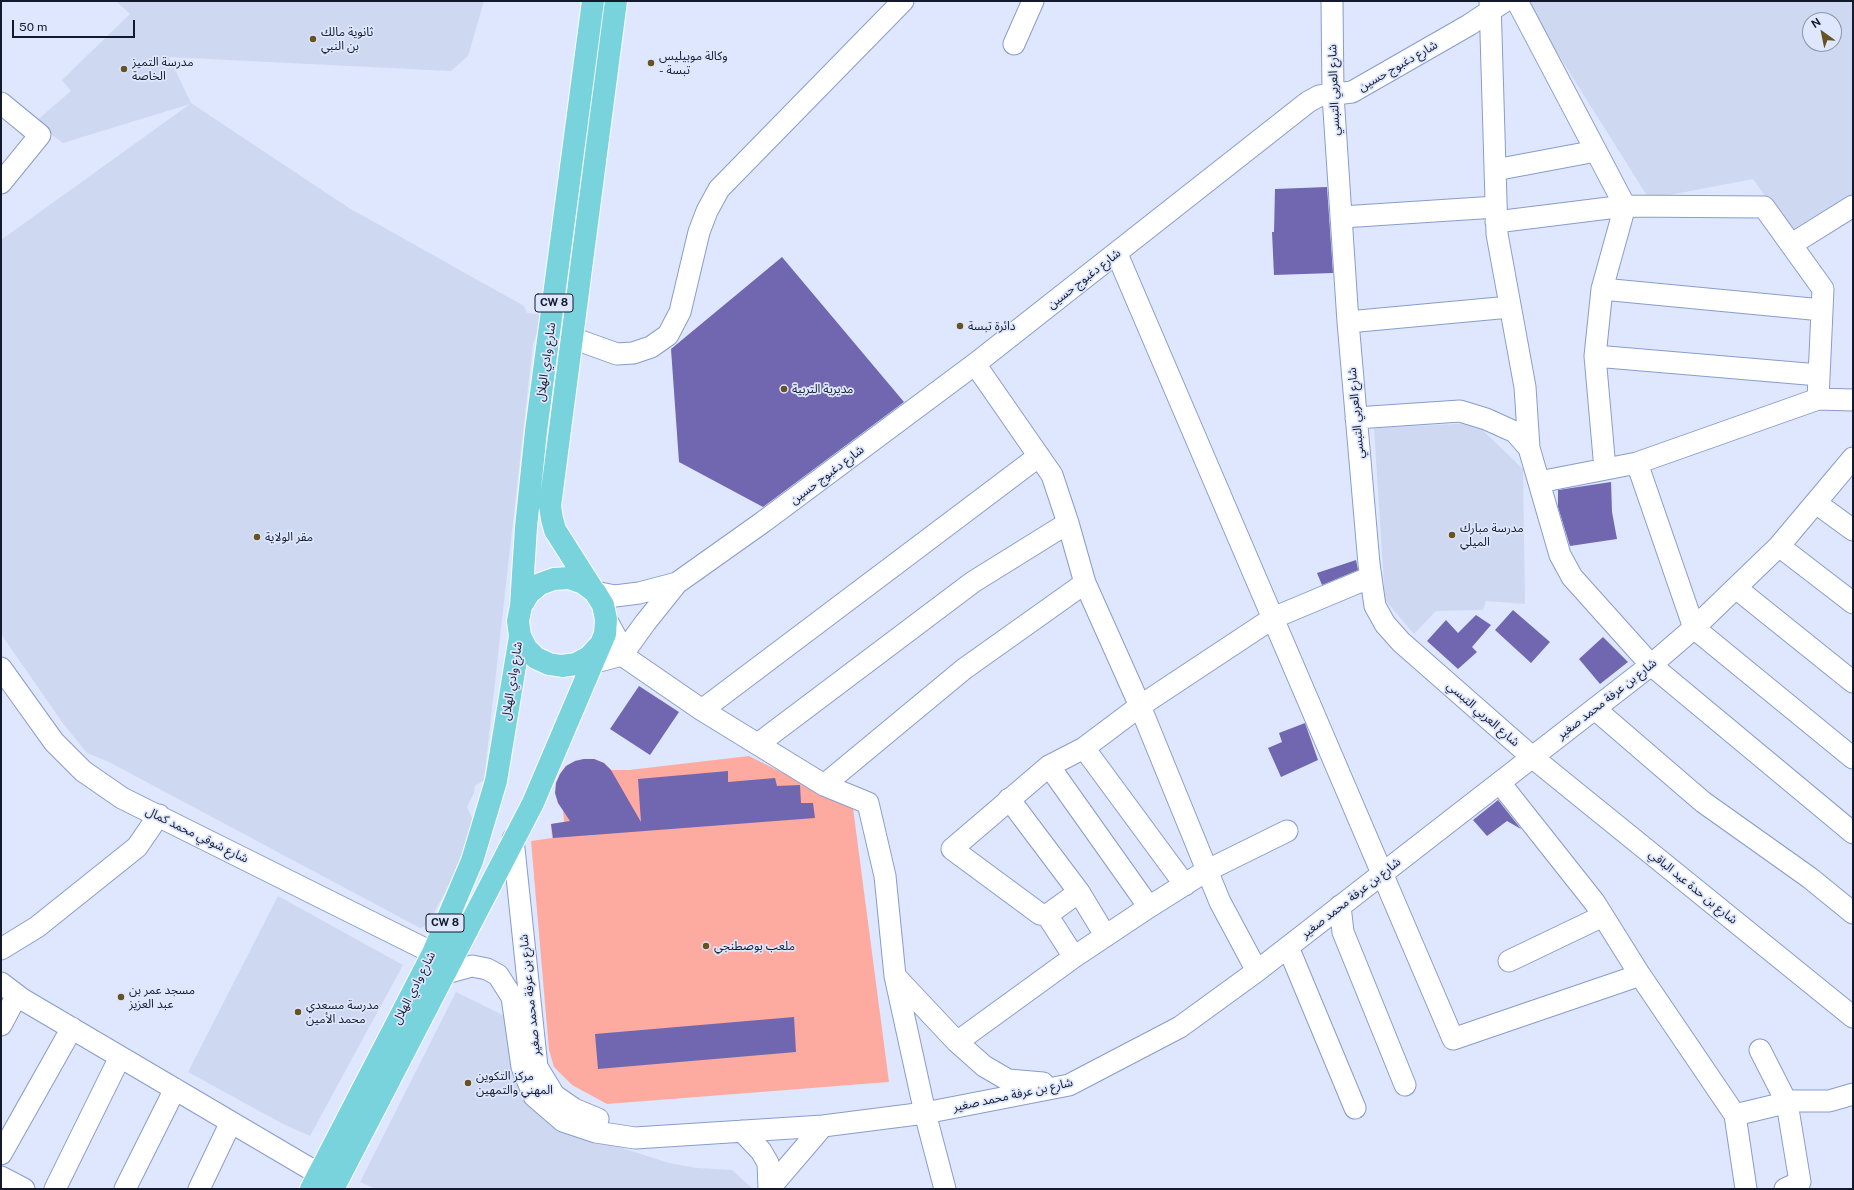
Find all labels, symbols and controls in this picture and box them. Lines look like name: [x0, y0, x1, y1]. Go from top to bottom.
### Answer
scale bar: [14, 12, 137, 38]
north arrow: [1802, 12, 1842, 52]
text: N: [1809, 15, 1823, 30]
text: 50 m: [19, 20, 47, 34]
place label: ثانوية مالك بن النبي: [321, 25, 373, 53]
marker: ثانوية مالك بن النبي: [308, 34, 318, 44]
street label: شارع دغبوج حسين: [1356, 38, 1440, 94]
street label: شارع العربي التبسي: [1325, 44, 1343, 136]
place label: وكالة موبيليس - تبسة: [659, 49, 728, 77]
place label: مدرسة التميز الخاصة: [132, 55, 193, 83]
marker: وكالة موبيليس - تبسة: [646, 58, 656, 68]
marker: مدرسة التميز الخاصة: [119, 64, 129, 74]
street label: شارع دغبوج حسين: [1045, 246, 1123, 312]
road number: CW 8: [535, 294, 573, 312]
place label: دائرة تبسة: [968, 319, 1016, 333]
street label: شارع وادي الهلال: [533, 321, 559, 403]
marker: دائرة تبسة: [955, 321, 965, 331]
street label: شارع العربي التبسي: [1345, 367, 1367, 459]
place label: مديرية التربية: [792, 382, 853, 396]
marker: مديرية التربية: [779, 384, 789, 394]
street label: شارع دغبوج حسين: [787, 442, 867, 508]
place label: مدرسة مبارك الميلي: [1460, 521, 1523, 549]
place label: مقر الولاية: [265, 530, 313, 544]
marker: مدرسة مبارك الميلي: [1447, 530, 1457, 540]
marker: مقر الولاية: [252, 532, 262, 542]
street label: شارع وادي الهلال: [499, 640, 525, 722]
street label: شارع بن عرفة محمد صغير: [1554, 656, 1660, 742]
street label: شارع العربي التبسي: [1444, 679, 1522, 749]
street label: شارع شوقي محمد كمال: [143, 804, 251, 866]
street label: شارع بن حدة عبد الباقي: [1646, 847, 1740, 927]
street label: شارع بن عرفة محمد صغير: [1298, 855, 1404, 941]
road number: CW 8: [426, 914, 464, 932]
street label: شارع بن عرفة محمد صغير: [516, 933, 544, 1057]
place label: ملعب بوصطنجي: [714, 939, 795, 953]
marker: ملعب بوصطنجي: [701, 941, 711, 951]
street label: شارع وادي الهلال: [389, 949, 439, 1027]
place label: مسجد عمر بن عبد العزيز: [129, 983, 195, 1011]
marker: مسجد عمر بن عبد العزيز: [116, 992, 126, 1002]
place label: مدرسة مسعدي محمد الأمين: [306, 998, 379, 1026]
marker: مدرسة مسعدي محمد الأمين: [293, 1007, 303, 1017]
place label: مركز التكوين المهني والتمهين: [476, 1069, 553, 1097]
street label: شارع بن عرفة محمد صغير: [952, 1075, 1074, 1115]
marker: مركز التكوين المهني والتمهين: [463, 1078, 473, 1088]

